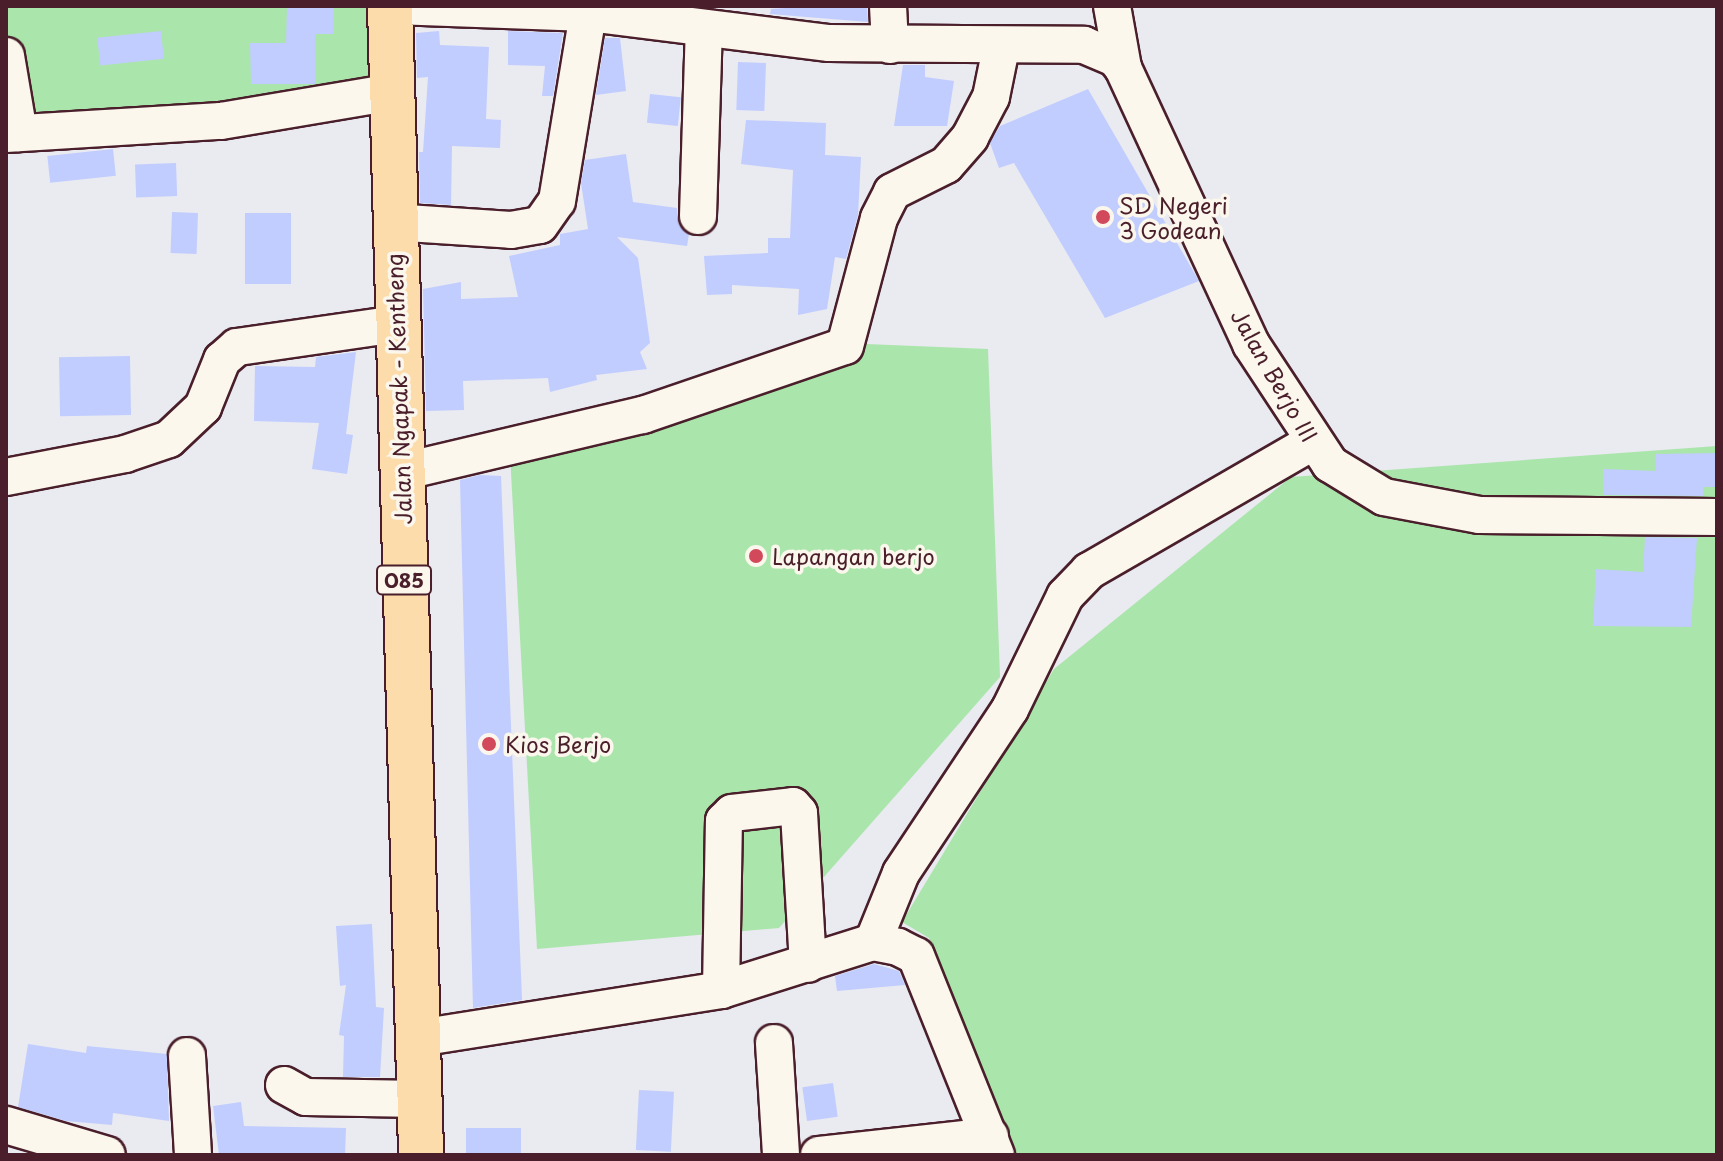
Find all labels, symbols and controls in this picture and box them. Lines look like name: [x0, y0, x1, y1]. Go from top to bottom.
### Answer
place label: SD Negeri 3 Godean: [1119, 191, 1227, 242]
marker: SD Negeri 3 Godean: [1094, 208, 1112, 226]
street label: Jalan Ngapak - Kentheng: [380, 252, 416, 526]
street label: Jalan Berjo III: [1226, 304, 1324, 446]
place label: Lapangan berjo: [772, 543, 936, 569]
marker: Lapangan berjo: [747, 547, 765, 565]
road number: 085: [376, 564, 432, 596]
place label: Kios Berjo: [505, 731, 611, 757]
marker: Kios Berjo: [480, 735, 498, 753]

